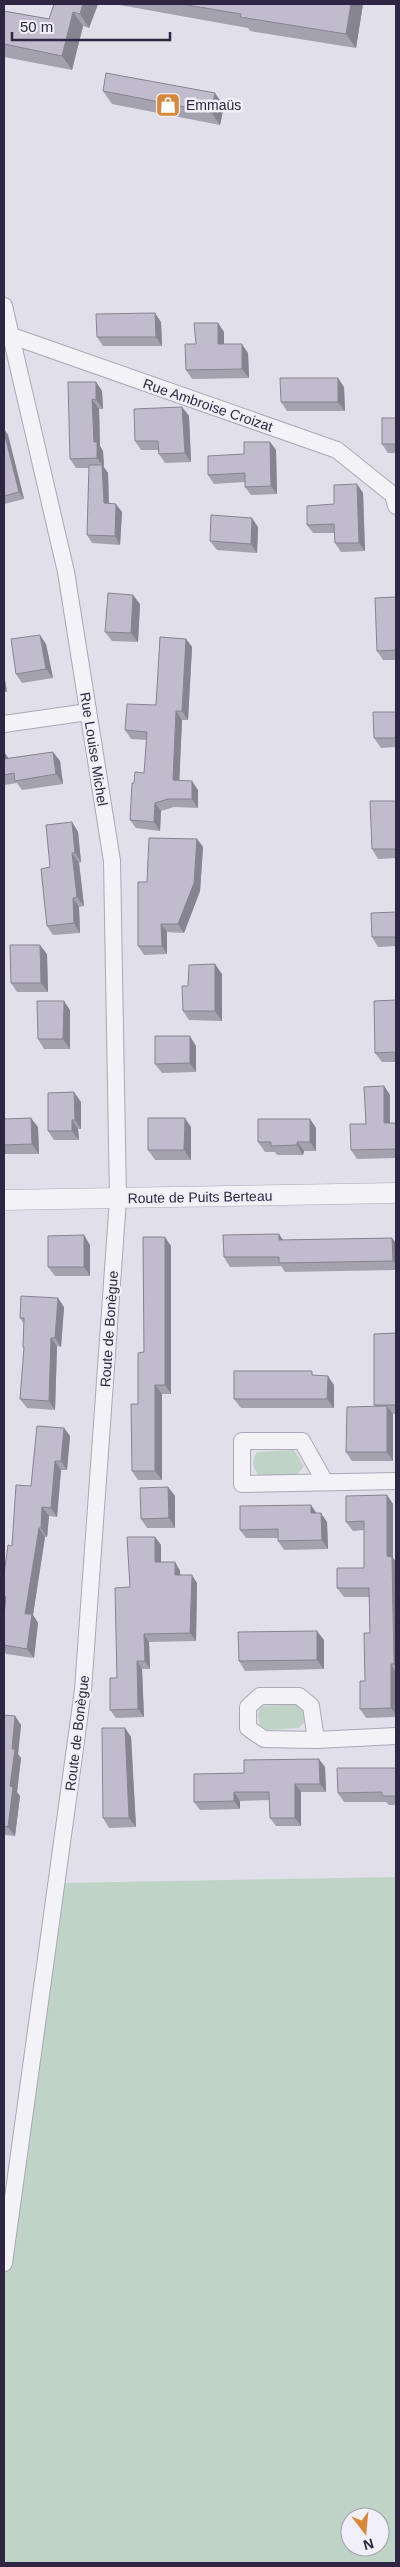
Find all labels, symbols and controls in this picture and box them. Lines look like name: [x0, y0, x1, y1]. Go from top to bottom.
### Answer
scale bar: [12, 10, 170, 42]
text: 50 m: [20, 18, 53, 35]
shop icon: Emmaüs: [155, 92, 181, 118]
place label: Emmaüs: [186, 97, 241, 113]
street label: Rue Ambroise Croizat: [141, 375, 275, 435]
street label: Rue Louise Michel: [77, 691, 111, 807]
street label: Route de Puits Berteau: [127, 1188, 273, 1206]
street label: Route de Bonègue: [97, 1270, 121, 1388]
street label: Route de Bonègue: [62, 1674, 92, 1792]
north arrow: [340, 2507, 390, 2557]
text: N: [362, 2535, 376, 2554]

